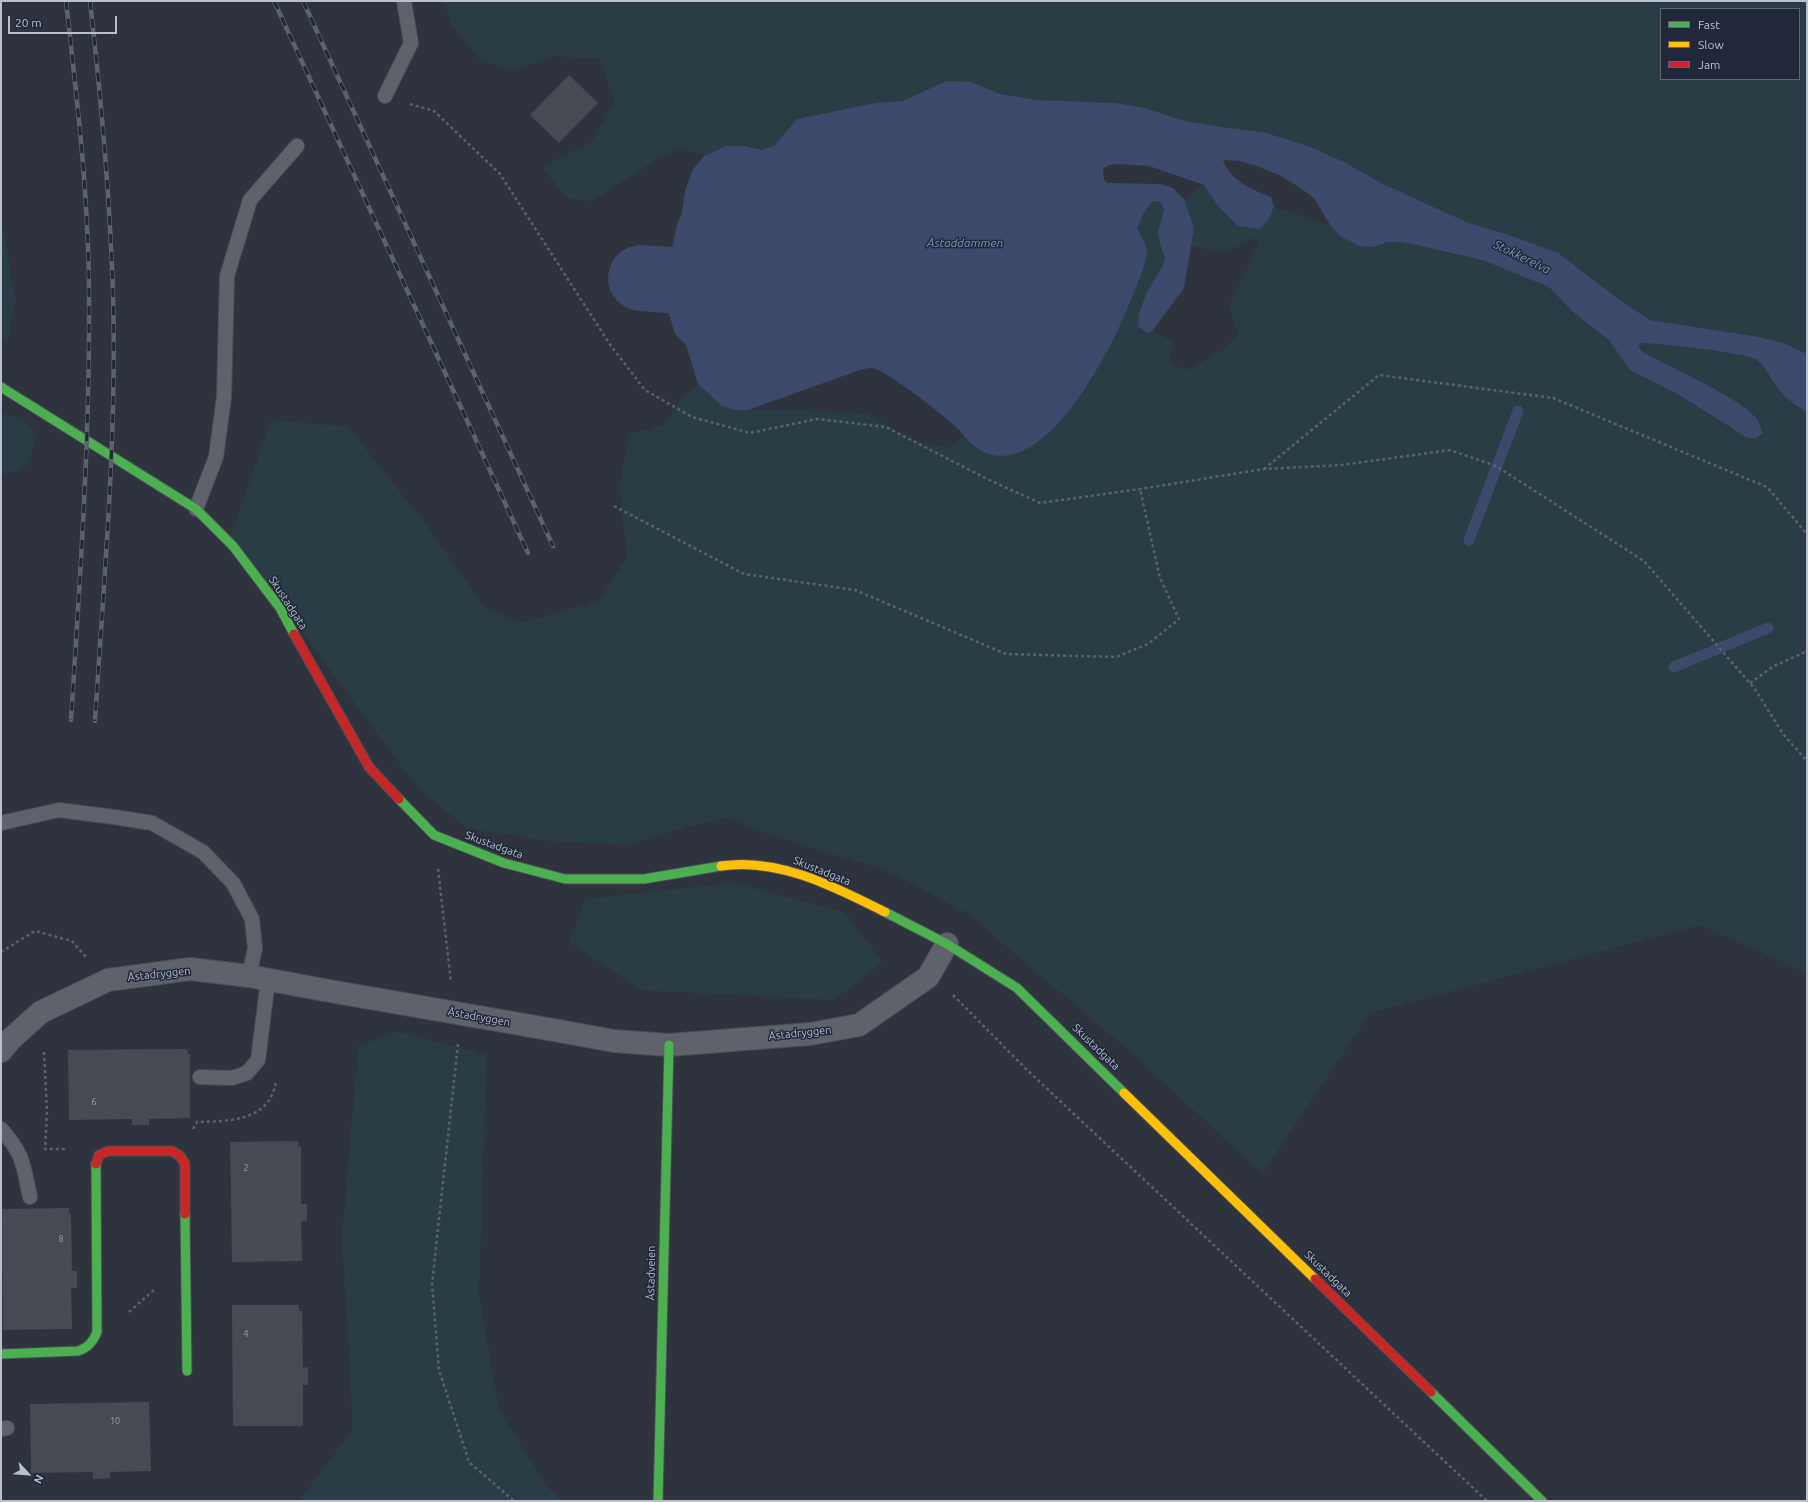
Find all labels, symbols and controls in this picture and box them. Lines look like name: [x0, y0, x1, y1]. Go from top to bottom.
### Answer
scale bar: [10, 8, 119, 34]
legend: [1660, 8, 1800, 80]
text: 20 m: [15, 16, 42, 29]
text: Fast: [1698, 18, 1720, 31]
text: Slow: [1698, 38, 1724, 51]
text: Jam: [1698, 58, 1720, 71]
water label: Åstaddammen: [927, 236, 1003, 250]
water label: Stokkerelva: [1491, 237, 1553, 277]
street label: Skustadgata: [266, 574, 310, 632]
street label: Skustadgata: [463, 828, 525, 862]
street label: Skustadgata: [791, 854, 853, 888]
street label: Åstadryggen: [127, 964, 191, 984]
street label: Åstadryggen: [447, 1005, 511, 1029]
street label: Skustadgata: [1070, 1021, 1122, 1073]
street label: Åstadryggen: [768, 1023, 832, 1043]
house number: 6: [91, 1097, 97, 1107]
house number: 2: [243, 1163, 249, 1173]
house number: 8: [58, 1234, 64, 1244]
street label: Åstadveien: [644, 1245, 658, 1301]
street label: Skustadgata: [1302, 1248, 1354, 1300]
house number: 4: [243, 1329, 249, 1339]
house number: 10: [110, 1416, 120, 1426]
north arrow: [8, 1454, 48, 1494]
text: N: [32, 1473, 46, 1486]

